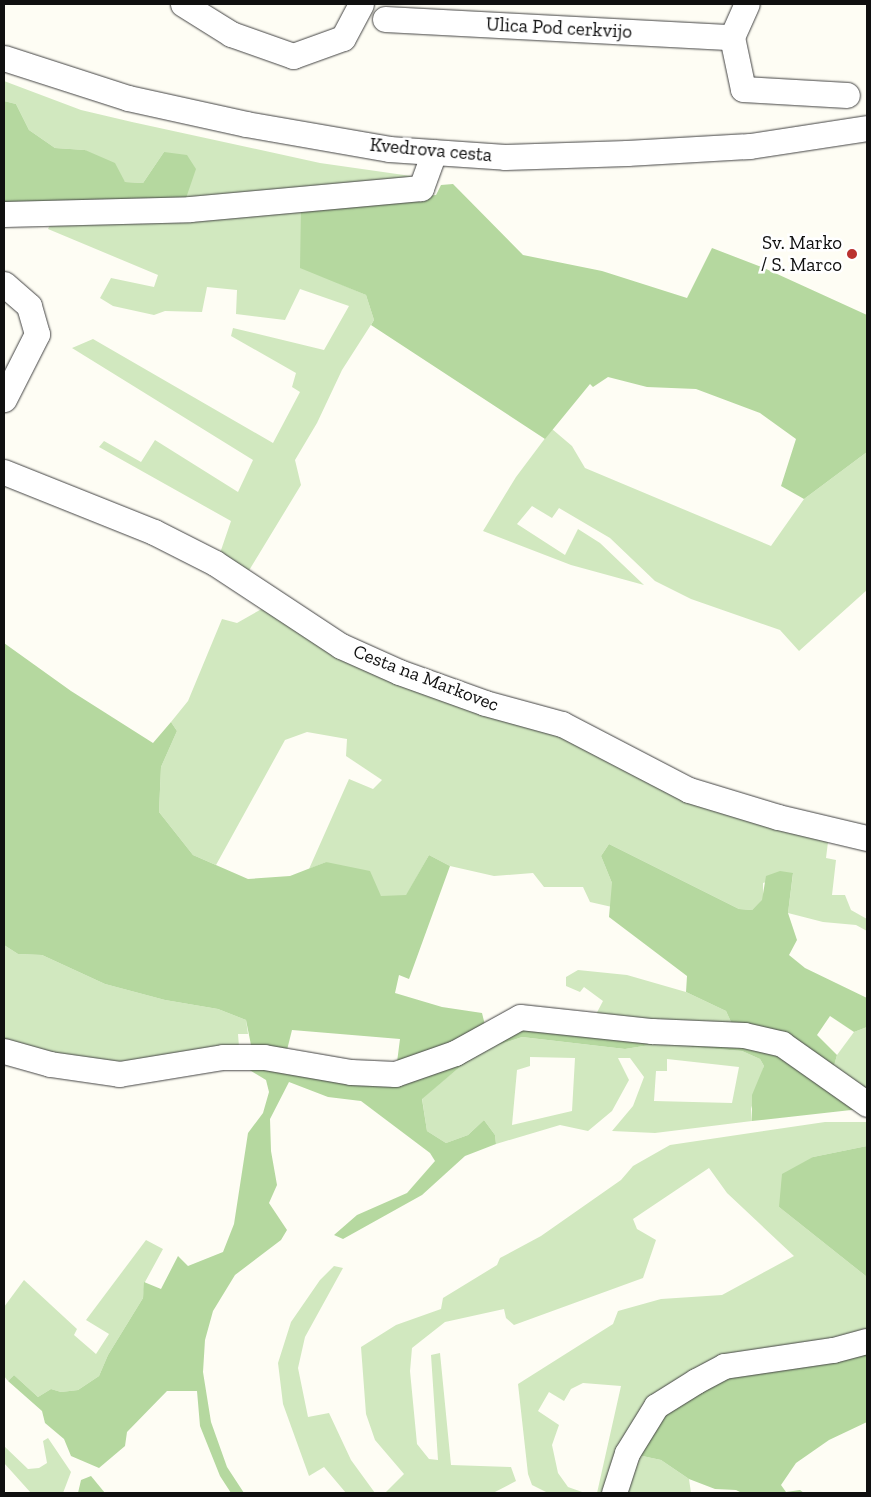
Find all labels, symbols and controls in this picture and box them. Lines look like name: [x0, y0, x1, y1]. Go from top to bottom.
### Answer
street label: Ulica Pod cerkvijo: [485, 13, 633, 43]
street label: Kvedrova cesta: [369, 133, 493, 167]
place label: Sv. Marko / S. Marco: [761, 232, 842, 276]
marker: Sv. Marko / S. Marco: [846, 248, 858, 260]
street label: Cesta na Markovec: [350, 640, 502, 716]

